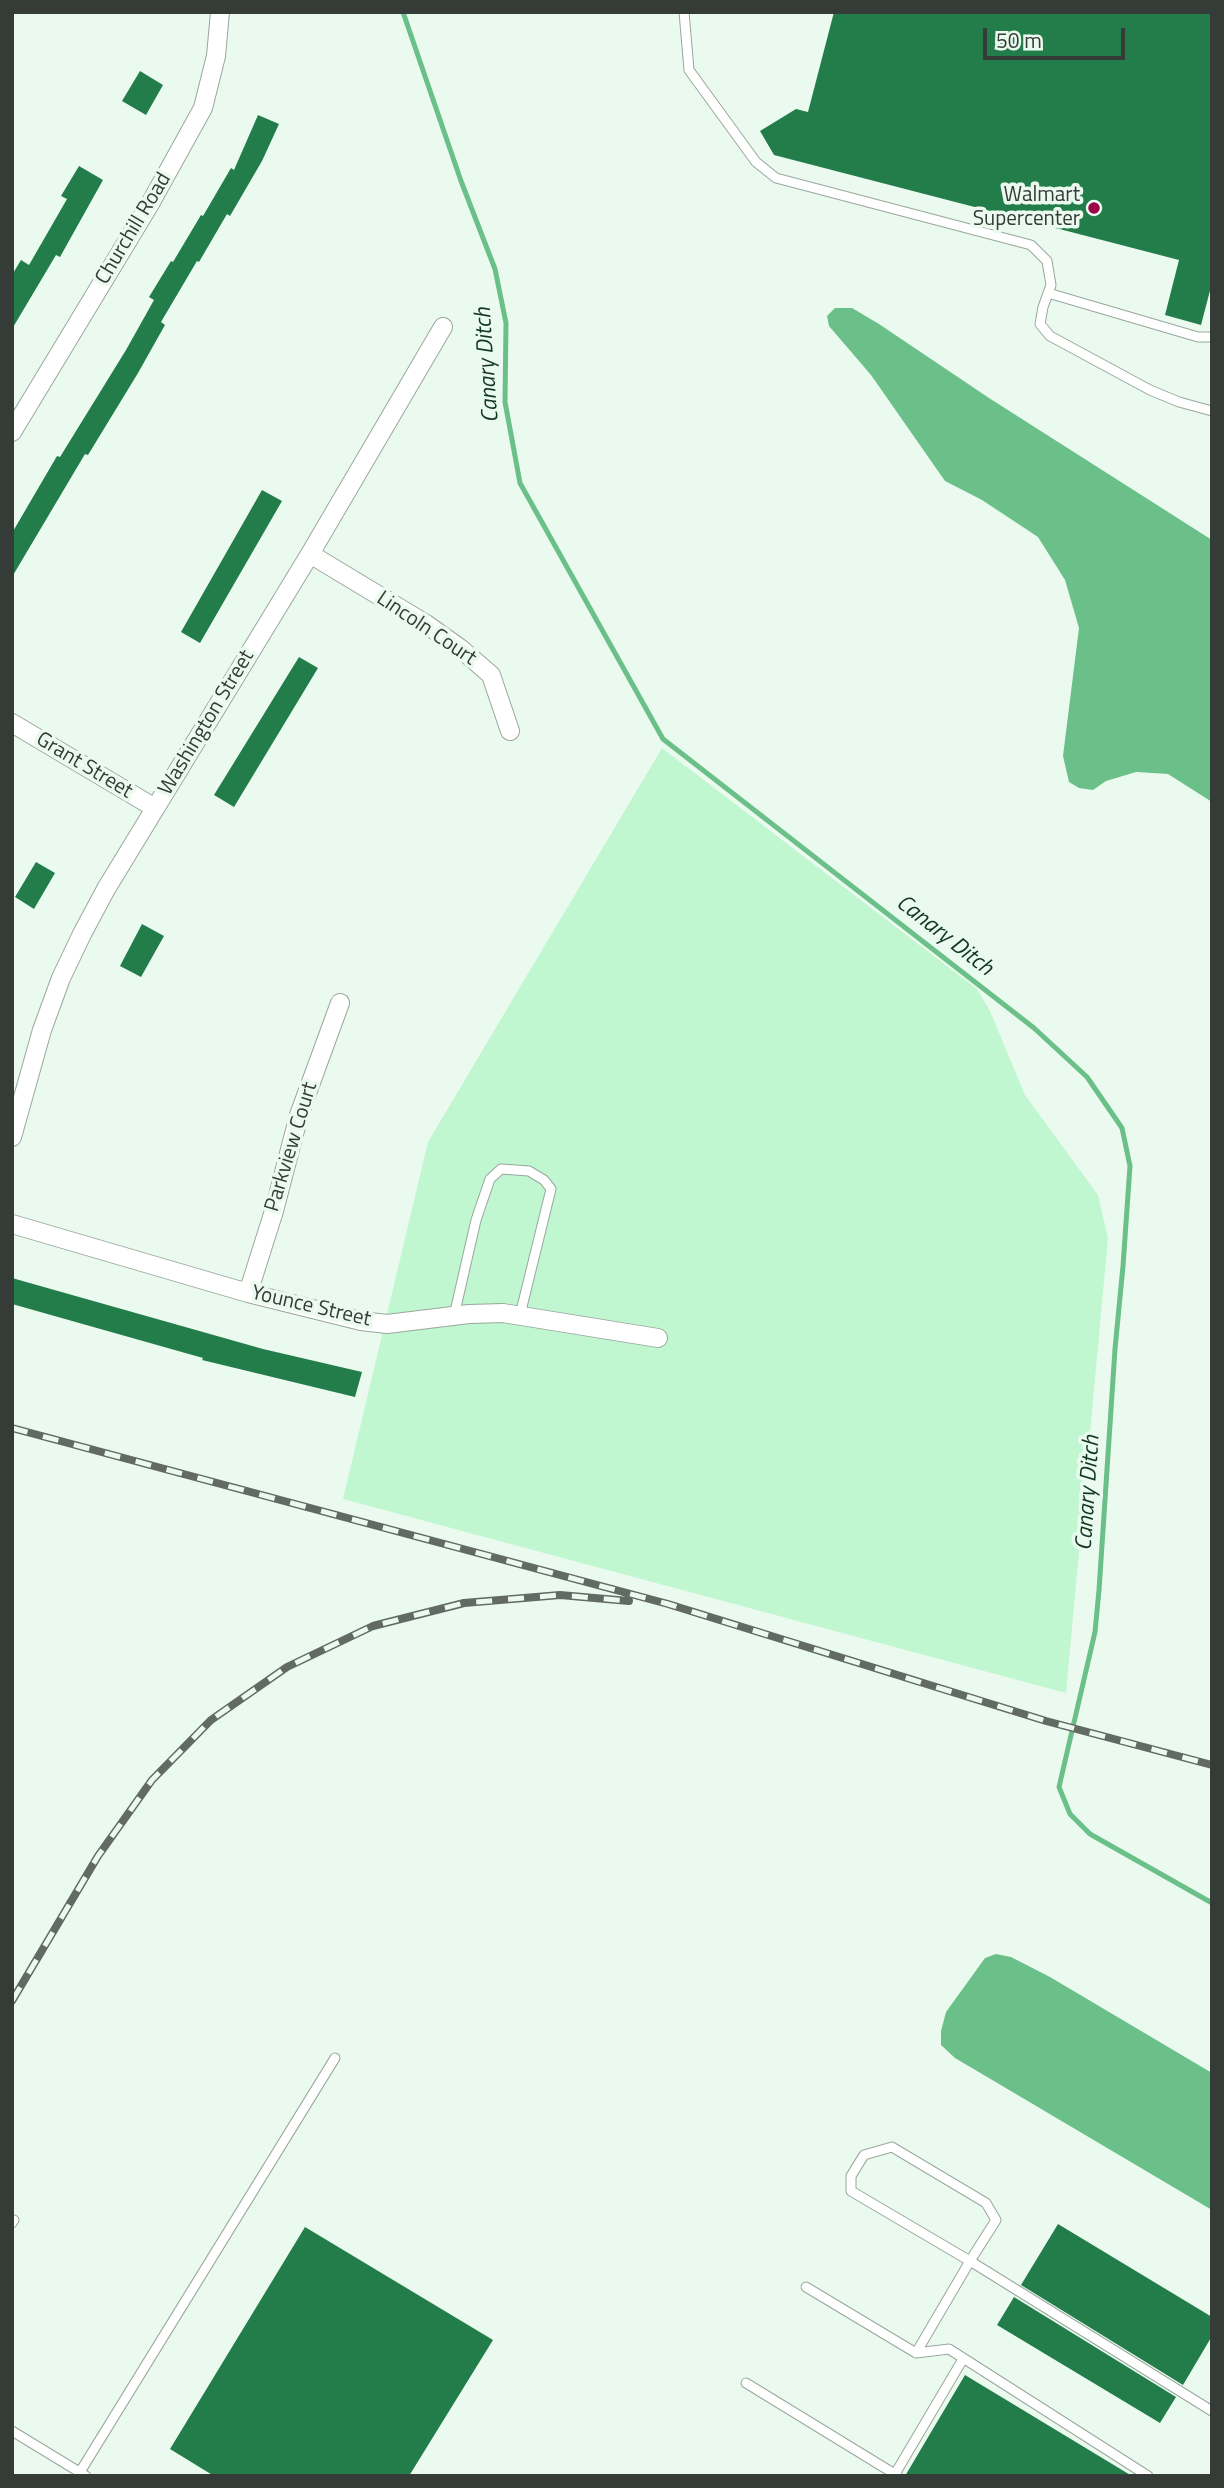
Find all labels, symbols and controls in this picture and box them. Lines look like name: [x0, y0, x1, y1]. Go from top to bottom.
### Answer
scale bar: [986, 14, 1128, 58]
text: 50 m: [996, 24, 1042, 56]
street label: Churchill Road: [91, 169, 177, 289]
place label: Walmart Supercenter: [973, 183, 1080, 233]
marker: Walmart Supercenter: [1086, 200, 1102, 216]
water label: Canary Ditch: [470, 306, 506, 424]
street label: Lincoln Court: [371, 586, 481, 672]
street label: Washington Street: [154, 646, 260, 800]
street label: Grant Street: [31, 727, 137, 805]
water label: Canary Ditch: [890, 890, 998, 982]
street label: Parkview Court: [260, 1079, 324, 1215]
street label: Younce Street: [249, 1281, 373, 1333]
water label: Canary Ditch: [1071, 1434, 1107, 1552]

